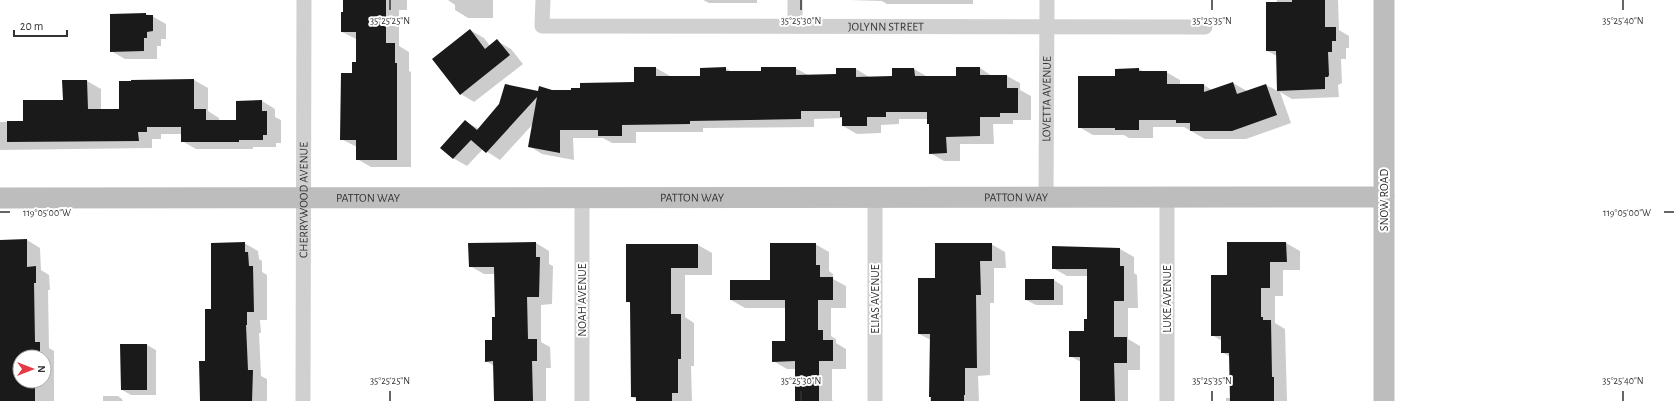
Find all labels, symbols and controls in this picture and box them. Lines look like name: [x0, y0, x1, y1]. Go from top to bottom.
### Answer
scale bar: [14, 12, 67, 38]
text: 35°25'25"N: [370, 16, 410, 26]
text: 35°25'30"N: [781, 16, 821, 26]
text: 35°25'35"N: [1192, 16, 1232, 26]
text: 35°25'40"N: [1602, 16, 1644, 26]
text: 20 m: [20, 20, 43, 32]
street label: JOLYNN STREET: [848, 20, 924, 33]
street label: LOVETTA AVENUE: [1040, 56, 1053, 142]
street label: CHERRYWOOD AVENUE: [297, 142, 310, 258]
street label: SNOW ROAD: [1378, 169, 1390, 231]
street label: PATTON WAY: [660, 191, 725, 204]
street label: PATTON WAY: [984, 191, 1049, 203]
street label: PATTON WAY: [336, 192, 401, 204]
text: 119°05'00"W: [23, 208, 71, 218]
text: 119°05'00"W: [1603, 208, 1651, 218]
street label: NOAH AVENUE: [576, 263, 588, 337]
street label: ELIAS AVENUE: [869, 264, 881, 334]
street label: LUKE AVENUE: [1161, 265, 1173, 333]
north arrow: [12, 349, 52, 389]
text: N: [36, 365, 47, 373]
text: 35°25'25"N: [370, 376, 410, 386]
text: 35°25'30"N: [781, 376, 821, 386]
text: 35°25'35"N: [1192, 376, 1232, 386]
text: 35°25'40"N: [1602, 376, 1644, 386]

